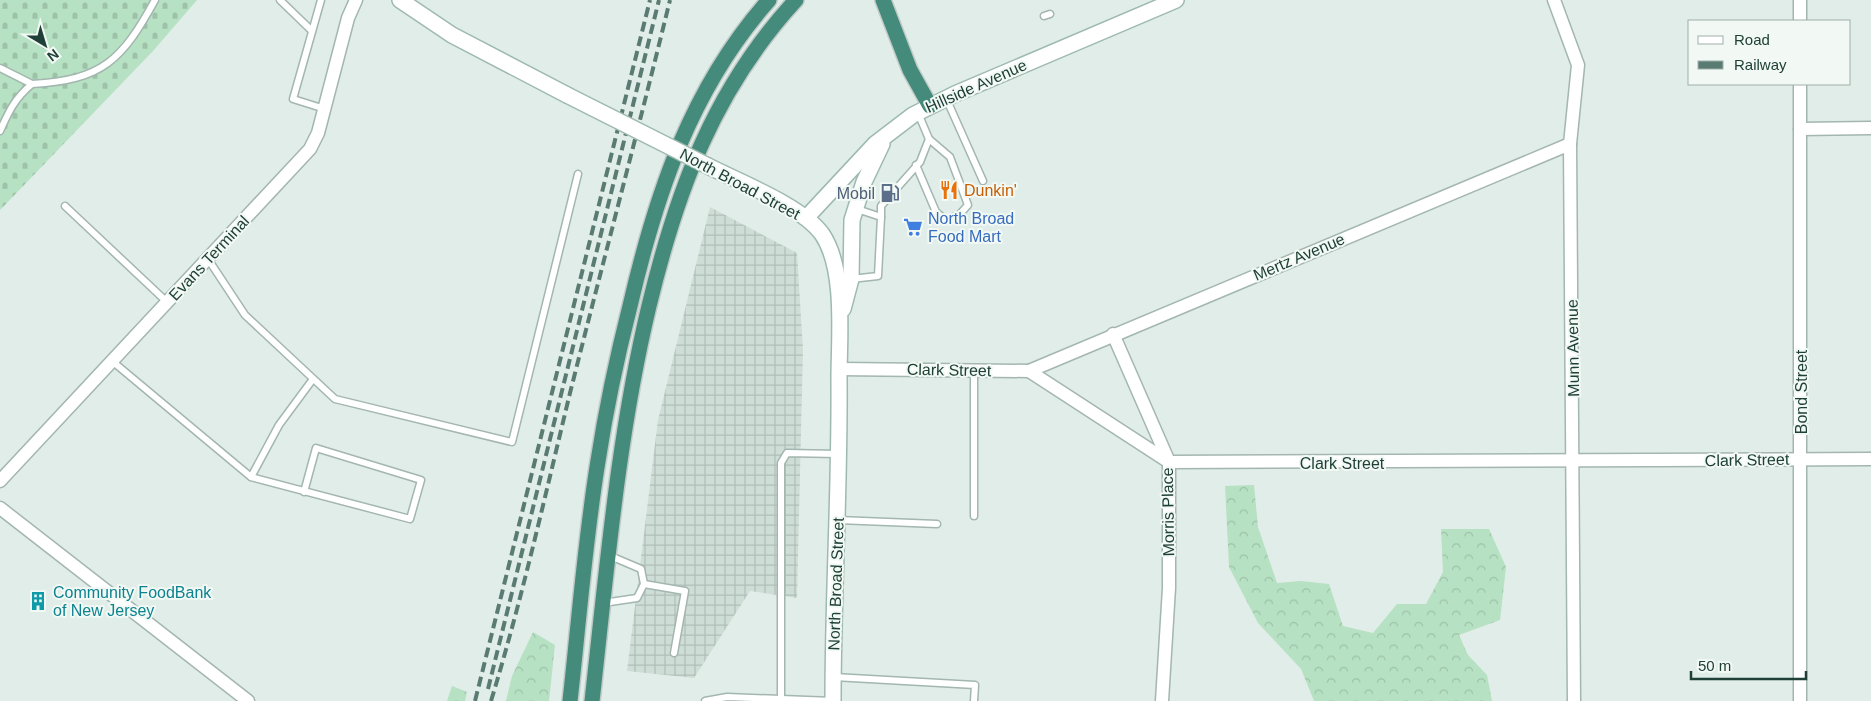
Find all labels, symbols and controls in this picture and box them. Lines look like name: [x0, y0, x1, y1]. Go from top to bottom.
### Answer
north arrow: [20, 20, 70, 70]
legend: [1688, 20, 1851, 85]
text: Road: [1734, 31, 1770, 48]
text: N: [44, 46, 62, 65]
street label: Hillside Avenue: [923, 56, 1029, 116]
text: Railway: [1734, 56, 1787, 73]
street label: North Broad Street: [677, 145, 803, 223]
restaurant icon: Dunkin': [938, 179, 960, 201]
fuel station icon: Mobil: [879, 182, 901, 204]
place label: Dunkin': [964, 182, 1017, 199]
place label: Mobil: [837, 185, 875, 202]
place label: North Broad Food Mart: [928, 210, 1014, 245]
street label: Evans Terminal: [166, 212, 252, 304]
supermarket icon: North Broad Food Mart: [902, 216, 924, 238]
street label: Mertz Avenue: [1251, 230, 1347, 284]
street label: Munn Avenue: [1564, 299, 1582, 397]
street label: Bond Street: [1793, 349, 1810, 434]
street label: Clark Street: [907, 361, 992, 379]
street label: Clark Street: [1705, 451, 1790, 469]
street label: Clark Street: [1300, 455, 1385, 472]
street label: Morris Place: [1159, 467, 1177, 557]
street label: North Broad Street: [825, 516, 847, 651]
place label: Community FoodBank of New Jersey: [53, 584, 212, 619]
building icon: Community FoodBank of New Jersey: [27, 590, 49, 612]
scale bar: [1691, 648, 1806, 680]
text: 50 m: [1698, 657, 1731, 674]

